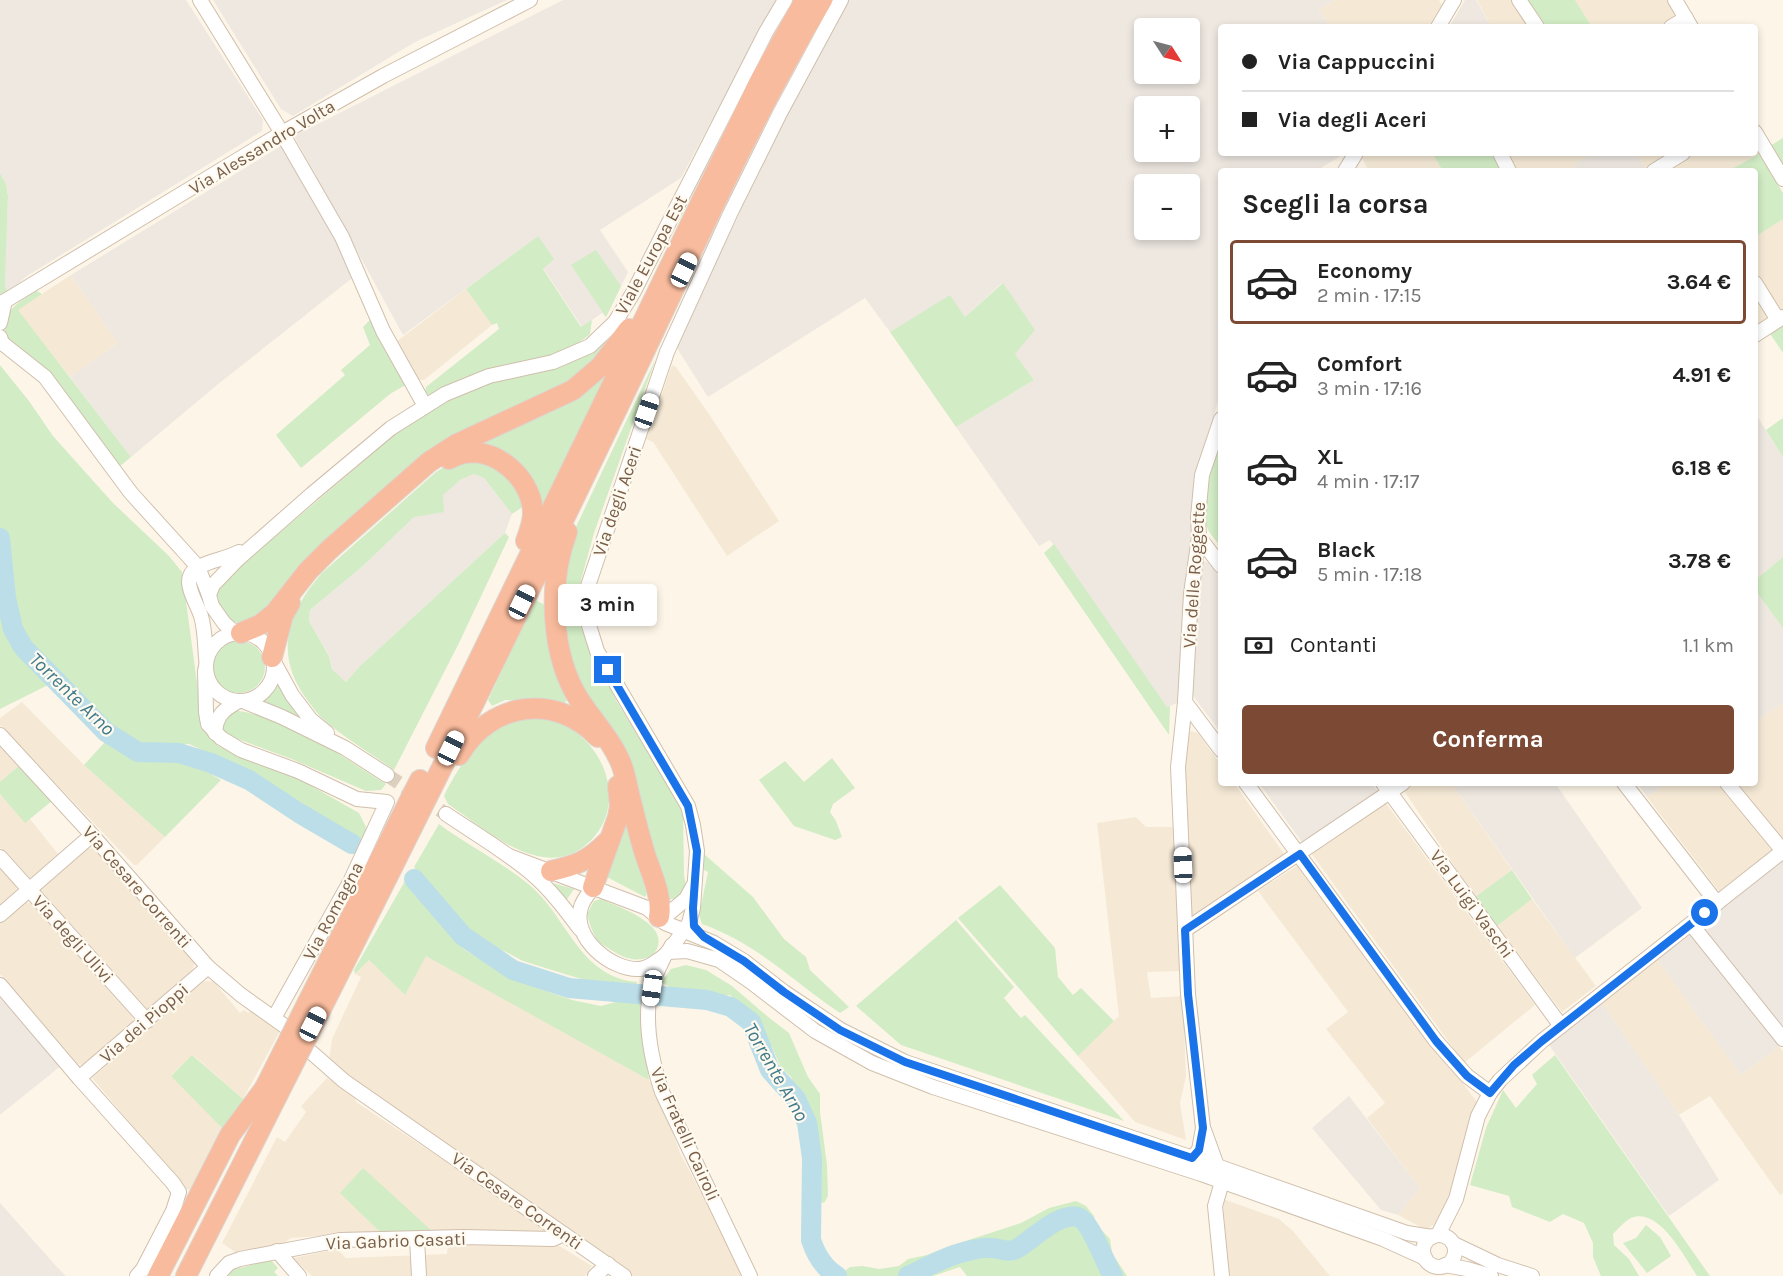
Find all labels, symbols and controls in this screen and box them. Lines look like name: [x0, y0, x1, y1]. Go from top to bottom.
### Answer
north arrow: [1134, 18, 1200, 84]
map controls: [1134, 18, 1200, 240]
text: Via Cappuccini: [1278, 49, 1436, 75]
street label: Via Alessandro Volta: [185, 95, 339, 199]
button: +: [1134, 96, 1200, 162]
text: Via degli Aceri: [1278, 107, 1427, 133]
button: −: [1134, 174, 1200, 240]
text: Scegli la corsa: [1242, 188, 1429, 220]
street label: Viale Europa Est: [610, 191, 692, 319]
car: [668, 250, 700, 290]
icon: car: [1245, 255, 1299, 309]
text: Economy: [1317, 258, 1412, 284]
text: 3.64 €: [1667, 269, 1731, 295]
text: 2 min · 17:15: [1317, 284, 1422, 307]
icon: car: [1245, 348, 1299, 402]
text: Comfort: [1317, 351, 1402, 377]
text: 4.91 €: [1672, 362, 1731, 388]
text: 3 min · 17:16: [1317, 377, 1422, 400]
car: [633, 391, 661, 431]
icon: car: [1245, 441, 1299, 495]
street label: Via degli Aceri: [588, 443, 646, 559]
text: XL: [1317, 444, 1343, 470]
text: 6.18 €: [1671, 455, 1731, 481]
text: 4 min · 17:17: [1317, 470, 1419, 493]
street label: Via delle Roggette: [1178, 501, 1210, 649]
icon: car: [1245, 534, 1299, 588]
text: Black: [1317, 537, 1376, 563]
text: 3.78 €: [1668, 548, 1731, 574]
text: 5 min · 17:18: [1317, 563, 1422, 586]
car: [506, 582, 538, 622]
callout: 3 min: [558, 583, 658, 625]
text: 3 min: [580, 593, 635, 616]
icon: cash: [1242, 629, 1275, 662]
text: Contanti: [1290, 632, 1377, 658]
text: 1.1 km: [1682, 634, 1734, 657]
water label: Torrente Arno: [25, 648, 119, 740]
route end: [594, 656, 621, 683]
button: Conferma: [1242, 705, 1734, 774]
car: [435, 728, 467, 768]
street label: Via Cesare Correnti: [78, 821, 196, 953]
street label: Via Luigi Vaschi: [1425, 846, 1519, 962]
car: [1173, 847, 1193, 883]
street label: Via Romagna: [298, 858, 368, 964]
street label: Via degli Ulivi: [28, 890, 118, 988]
route start: [1691, 899, 1718, 926]
car: [641, 969, 663, 1007]
street label: Via dei Pioppi: [95, 978, 193, 1068]
car: [297, 1004, 329, 1044]
water label: Torrente Arno: [739, 1019, 813, 1125]
street label: Via Fratelli Cairoli: [646, 1064, 724, 1204]
street label: Via Cesare Correnti: [447, 1147, 587, 1255]
street label: Via Gabrio Casati: [326, 1228, 466, 1254]

